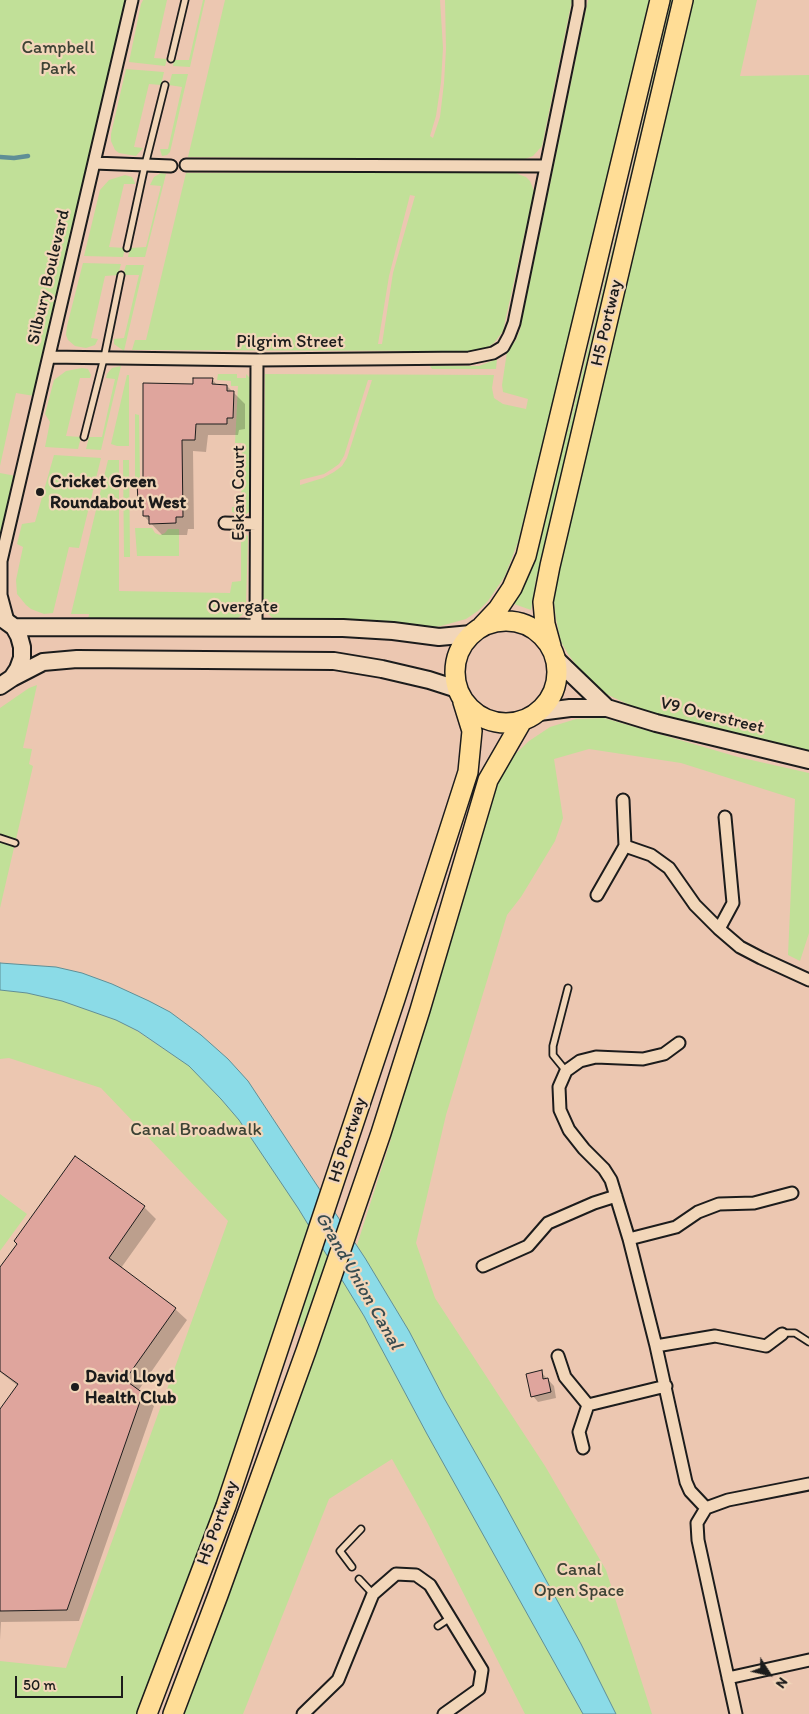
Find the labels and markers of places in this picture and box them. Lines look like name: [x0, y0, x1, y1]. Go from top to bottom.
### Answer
place label: Cricket Green Roundabout West: [50, 471, 186, 514]
marker: Cricket Green Roundabout West: [34, 486, 46, 498]
place label: David Lloyd Health Club: [85, 1366, 176, 1408]
marker: David Lloyd Health Club: [69, 1381, 81, 1393]

